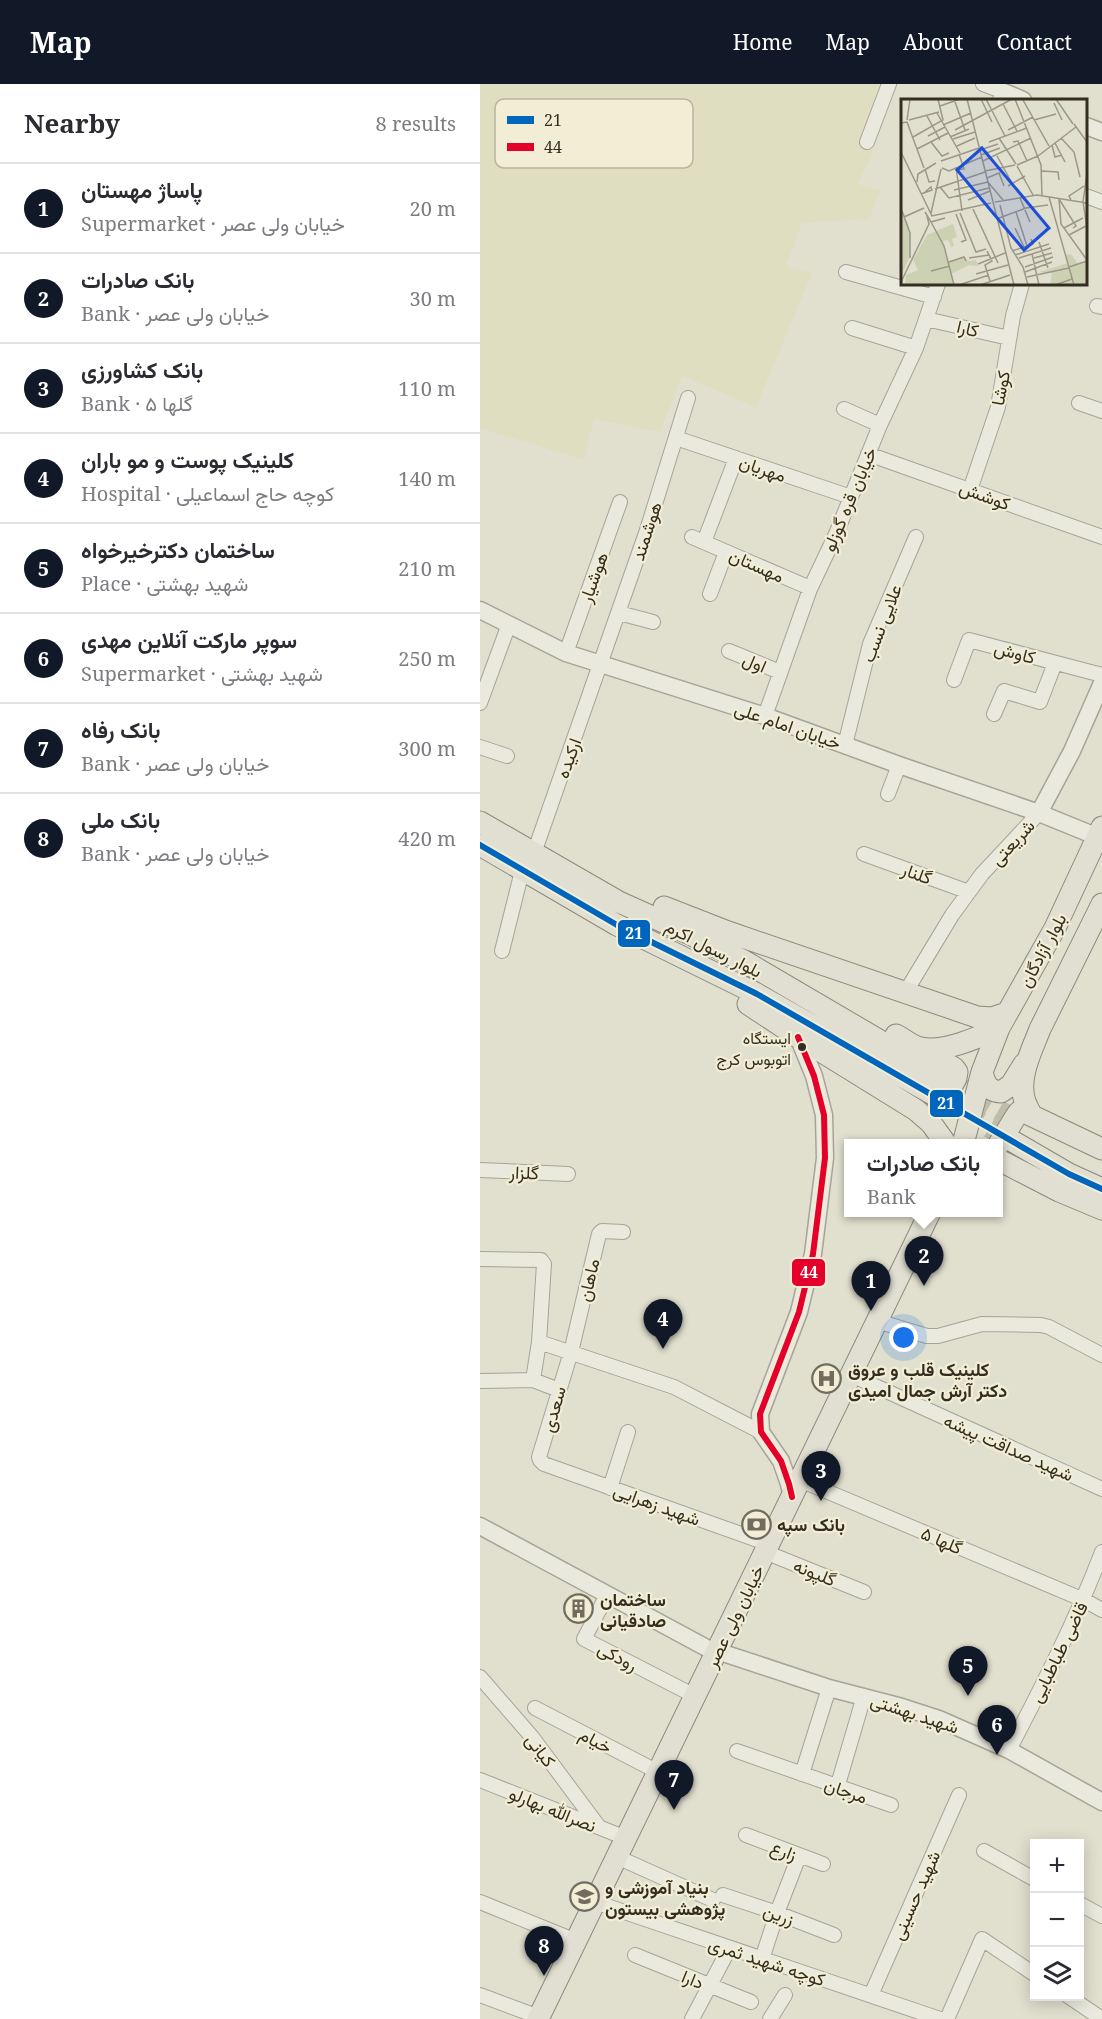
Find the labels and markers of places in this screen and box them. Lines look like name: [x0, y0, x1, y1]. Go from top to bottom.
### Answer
place label: ایستگاه اتوبوس کرج: [716, 1027, 791, 1071]
marker: ایستگاه اتوبوس کرج: [796, 1041, 808, 1053]
pin: 2: [904, 1236, 944, 1286]
pin: 1: [852, 1262, 890, 1311]
pin: 4: [644, 1300, 682, 1349]
place label: کلینیک قلب و عروق دکتر آرش جمال امیدی: [848, 1357, 1007, 1402]
hospital icon: کلینیک قلب و عروق دکتر آرش جمال امیدی: [811, 1363, 843, 1395]
pin: 3: [802, 1452, 840, 1501]
bank icon: بانک سپه: [740, 1508, 772, 1540]
place label: بانک سپه: [777, 1512, 845, 1537]
place label: ساختمان صادقیانی: [600, 1587, 666, 1632]
building icon: ساختمان صادقیانی: [563, 1593, 595, 1625]
pin: 5: [948, 1646, 988, 1696]
pin: 6: [978, 1706, 1016, 1755]
pin: 7: [654, 1760, 694, 1810]
place label: بنیاد آموزشی و پژوهشی بیستون: [605, 1875, 725, 1921]
school or university icon: بنیاد آموزشی و پژوهشی بیستون: [568, 1881, 600, 1913]
pin: 8: [524, 1926, 564, 1976]

